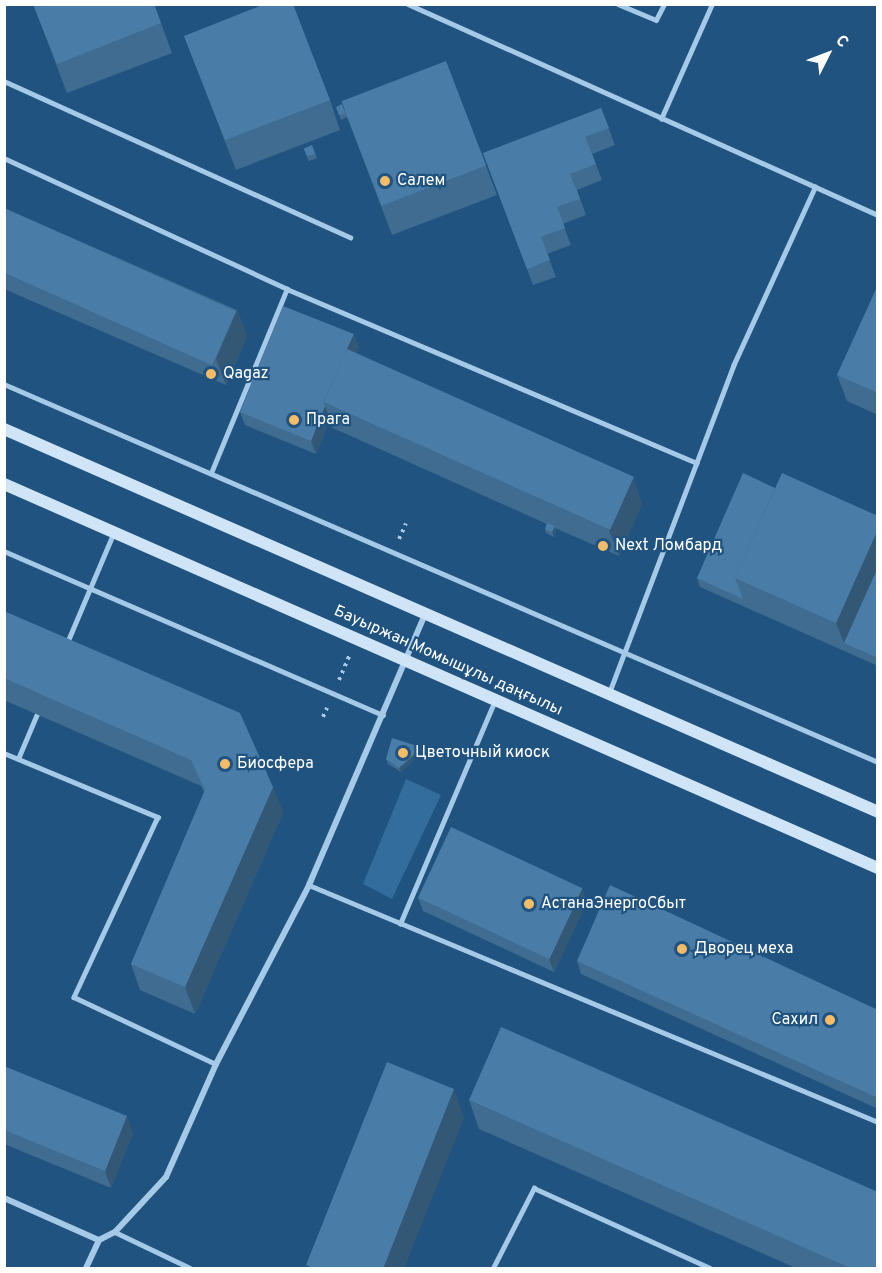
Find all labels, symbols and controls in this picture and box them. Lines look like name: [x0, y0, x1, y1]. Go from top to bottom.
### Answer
north arrow: [798, 24, 858, 84]
text: С: [831, 31, 852, 52]
place label: Салем: [397, 171, 445, 191]
marker: Салем: [378, 174, 392, 188]
place label: Qagaz: [223, 364, 269, 384]
marker: Qagaz: [204, 367, 218, 381]
place label: Прага: [306, 410, 350, 430]
marker: Прага: [287, 413, 301, 427]
place label: Next Ломбард: [615, 536, 722, 556]
marker: Next Ломбард: [596, 539, 610, 553]
street label: Бауыржан Момышұлы даңғылы: [331, 602, 565, 720]
place label: Цветочный киоск: [415, 743, 550, 763]
marker: Цветочный киоск: [396, 746, 410, 760]
place label: Биосфера: [237, 754, 314, 774]
marker: Биосфера: [218, 757, 232, 771]
place label: АстанаЭнергоСбыт: [541, 894, 686, 914]
marker: АстанаЭнергоСбыт: [522, 897, 536, 911]
place label: Дворец меха: [694, 939, 793, 959]
marker: Дворец меха: [675, 942, 689, 956]
place label: Сахил: [771, 1010, 818, 1030]
marker: Сахил: [823, 1013, 837, 1027]

